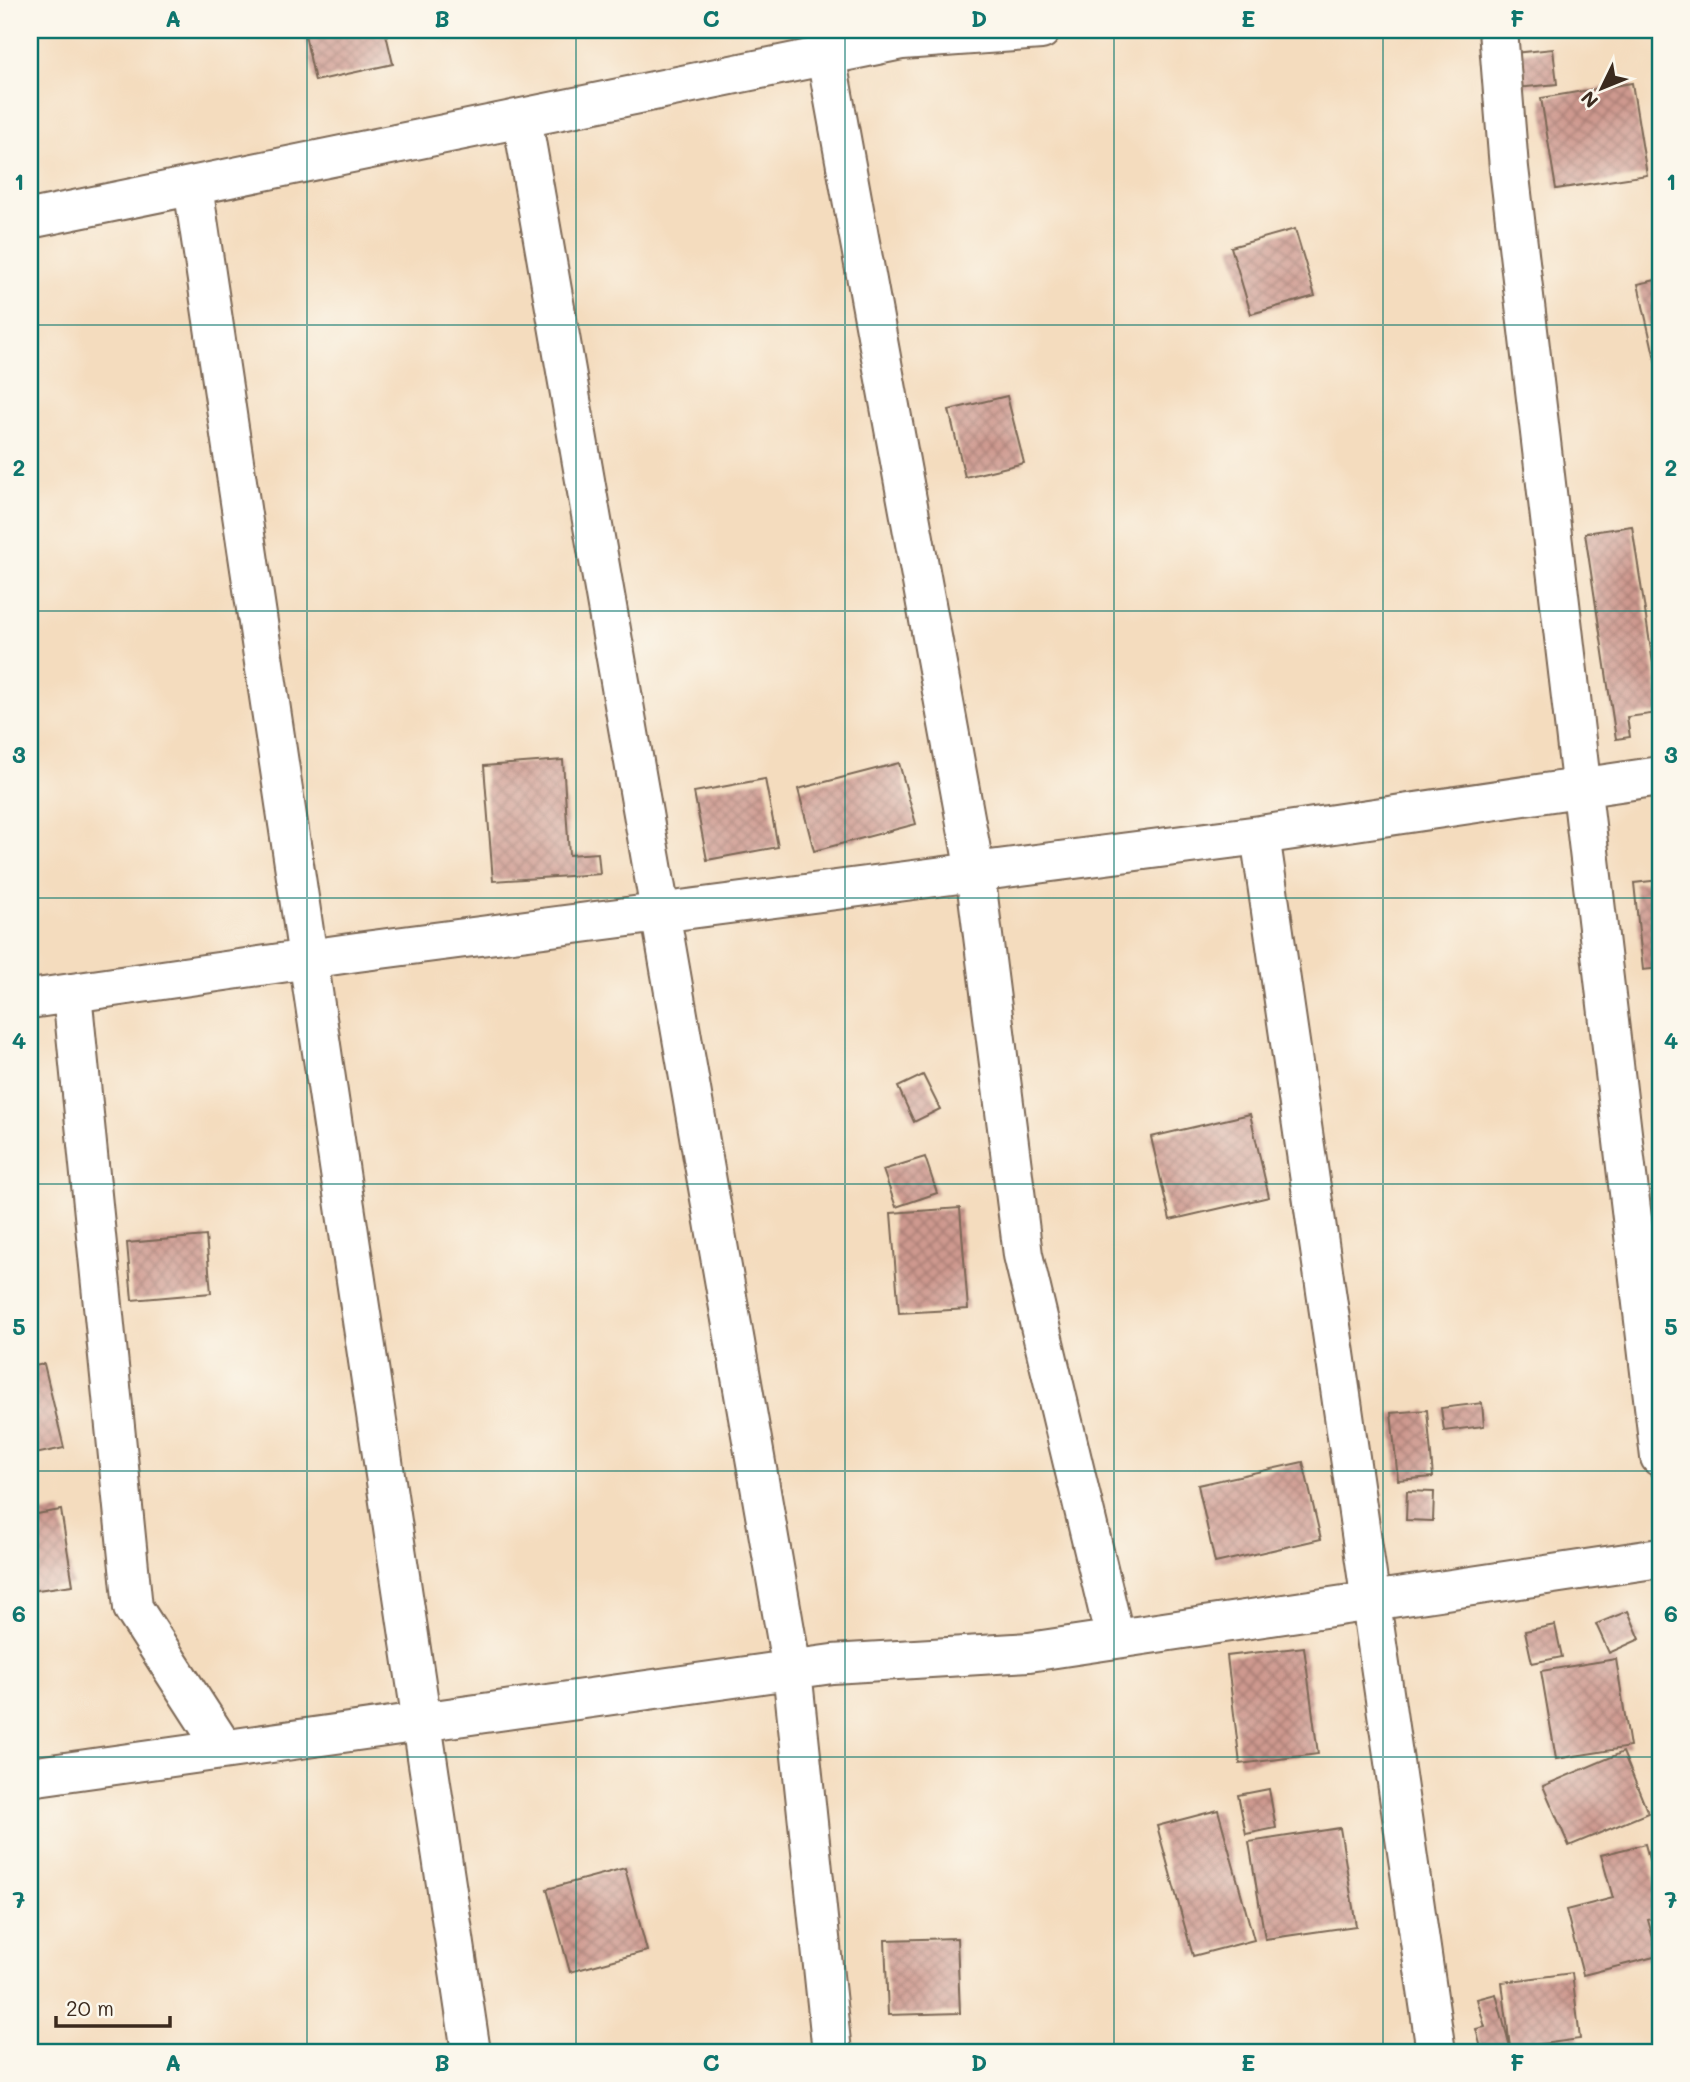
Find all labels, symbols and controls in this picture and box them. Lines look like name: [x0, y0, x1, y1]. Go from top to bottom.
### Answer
text: A: [165, 3, 181, 33]
text: B: [434, 3, 450, 33]
text: C: [702, 3, 720, 33]
text: D: [971, 3, 987, 33]
text: E: [1241, 3, 1255, 33]
text: F: [1510, 3, 1524, 33]
north arrow: [1568, 52, 1638, 122]
text: N: [1575, 86, 1603, 114]
text: 1: [14, 166, 24, 196]
text: 1: [1666, 166, 1676, 196]
text: 2: [13, 452, 25, 482]
text: 2: [1665, 452, 1677, 482]
text: 3: [12, 739, 26, 769]
text: 3: [1664, 739, 1678, 769]
text: 4: [12, 1025, 26, 1055]
text: 4: [1664, 1025, 1678, 1055]
text: 5: [12, 1311, 26, 1341]
text: 5: [1664, 1311, 1678, 1341]
text: 6: [12, 1598, 26, 1628]
text: 6: [1664, 1598, 1678, 1628]
text: 7: [13, 1884, 26, 1914]
text: 7: [1665, 1884, 1678, 1914]
scale bar: [56, 1984, 170, 2028]
text: 20 m: [66, 1994, 114, 2021]
text: A: [165, 2047, 181, 2077]
text: B: [434, 2047, 450, 2077]
text: C: [702, 2047, 720, 2077]
text: D: [971, 2047, 987, 2077]
text: E: [1241, 2047, 1255, 2077]
text: F: [1510, 2047, 1524, 2077]

